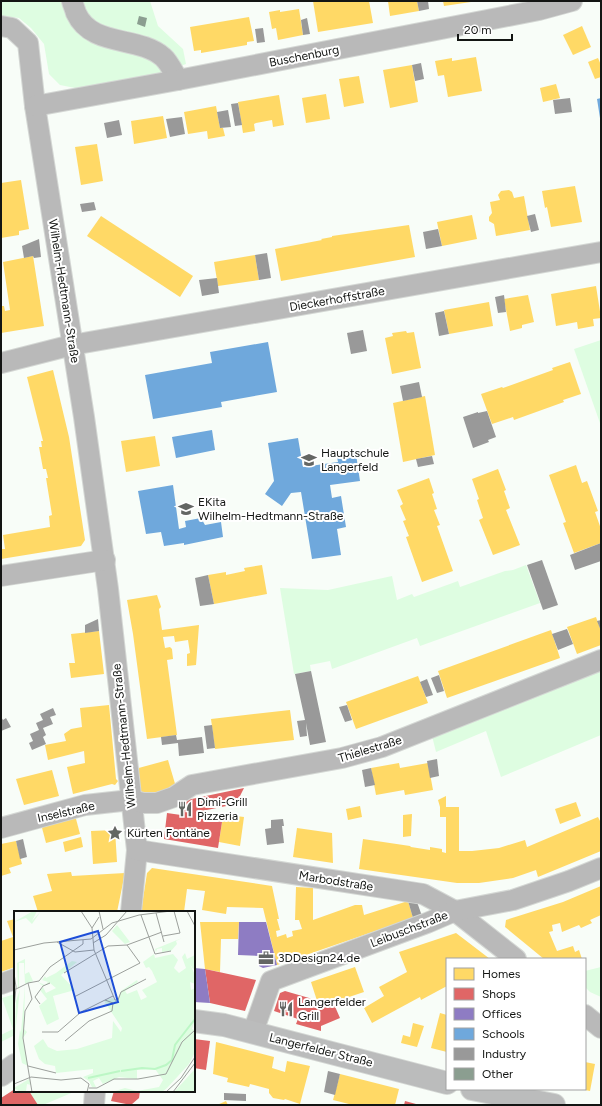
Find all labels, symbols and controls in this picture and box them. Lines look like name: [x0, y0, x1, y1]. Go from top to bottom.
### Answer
scale bar: [458, 16, 512, 42]
text: 20 m: [464, 23, 492, 37]
street label: Buschenburg: [268, 42, 340, 70]
street label: Wilhelm-Hedtmann-Straße: [46, 218, 82, 364]
street label: Dieckerhoffstraße: [288, 284, 386, 314]
place label: Hauptschule Langerfeld: [321, 446, 390, 474]
school or university icon: Hauptschule Langerfeld: [300, 451, 318, 469]
place label: EKita Wilhelm-Hedtmann-Straße: [198, 495, 344, 523]
school or university icon: EKita Wilhelm-Hedtmann-Straße: [177, 500, 195, 518]
street label: Wilhelm-Hedtmann-Straße: [109, 663, 139, 809]
street label: Thielestraße: [337, 733, 404, 765]
place label: Dimi-Grill Pizzeria: [197, 795, 247, 823]
street label: Inselstraße: [36, 799, 96, 825]
restaurant icon: Dimi-Grill Pizzeria: [176, 800, 194, 818]
place icon: Kürten Fontäne: [106, 824, 124, 842]
place label: Kürten Fontäne: [127, 826, 210, 840]
street label: Marbodstraße: [298, 868, 375, 894]
street label: Leibuschstraße: [368, 908, 450, 950]
inset map: [14, 911, 195, 1092]
office icon: 3DDesign24.de: [257, 949, 275, 967]
place label: 3DDesign24.de: [278, 951, 360, 965]
legend: [446, 958, 586, 1090]
text: Homes: [482, 967, 521, 981]
text: Shops: [482, 987, 516, 1001]
place label: Langerfelder Grill: [298, 995, 366, 1023]
restaurant icon: Langerfelder Grill: [277, 1000, 295, 1018]
text: Offices: [482, 1007, 522, 1021]
text: Schools: [482, 1027, 525, 1041]
street label: Langerfelder Straße: [268, 1030, 375, 1070]
text: Industry: [482, 1047, 527, 1061]
text: Other: [482, 1067, 513, 1081]

